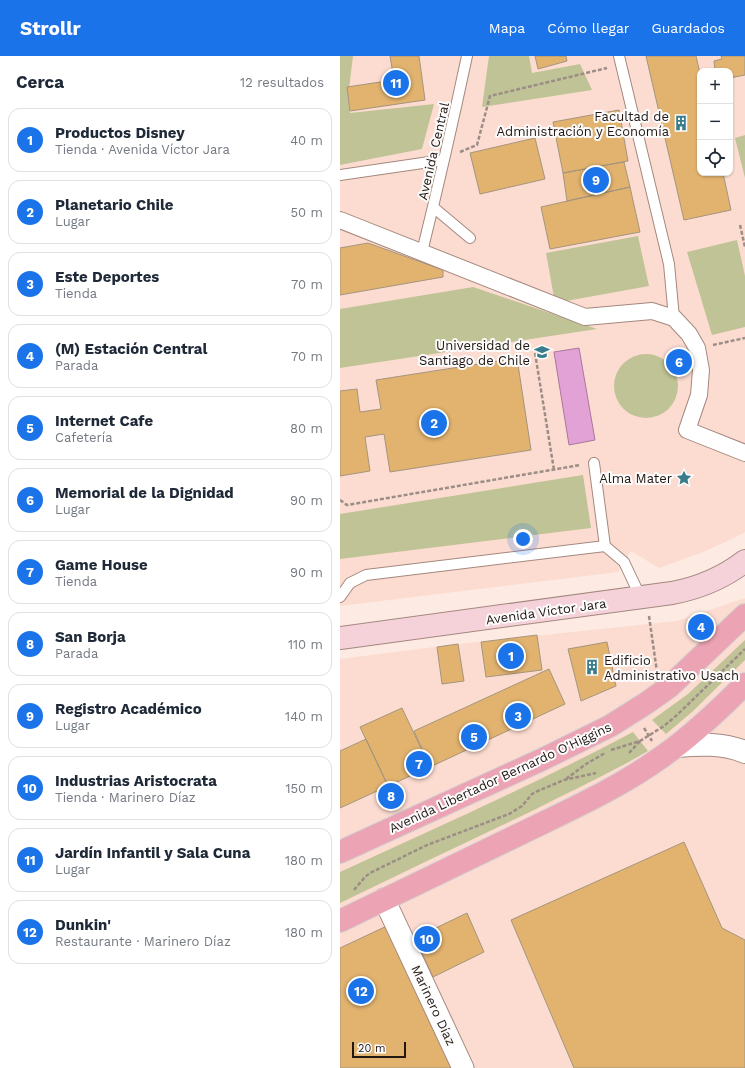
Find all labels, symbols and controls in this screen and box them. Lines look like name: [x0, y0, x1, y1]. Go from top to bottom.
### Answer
text: Strollr: [20, 17, 81, 40]
text: Mapa: [489, 20, 525, 36]
text: Cómo llegar: [547, 20, 630, 36]
text: Guardados: [652, 20, 725, 36]
pin: 11: [383, 68, 409, 98]
map controls: [697, 68, 733, 176]
button: +: [697, 68, 733, 104]
text: Cerca: [16, 72, 64, 92]
text: 12 resultados: [240, 75, 324, 90]
street label: Avenida Central: [415, 101, 452, 201]
button: −: [697, 104, 733, 140]
place label: Facultad de Administración y Economía: [497, 109, 670, 139]
building icon: Facultad de Administración y Economía: [672, 114, 690, 132]
text: Productos Disney: [55, 124, 185, 142]
text: 1: [27, 133, 33, 148]
text: 40 m: [290, 133, 323, 148]
button: locate: [697, 140, 733, 176]
text: Tienda · Avenida Víctor Jara: [55, 142, 230, 157]
pin: 9: [583, 165, 609, 195]
text: Planetario Chile: [55, 196, 174, 214]
text: 2: [26, 205, 34, 220]
text: 50 m: [291, 205, 323, 220]
text: Lugar: [55, 214, 90, 229]
text: Este Deportes: [55, 268, 159, 286]
text: 3: [26, 277, 34, 292]
text: 70 m: [291, 277, 323, 292]
text: Tienda: [55, 286, 97, 301]
place label: Universidad de Santiago de Chile: [419, 338, 530, 368]
text: (M) Estación Central: [55, 340, 207, 358]
school or university icon: Universidad de Santiago de Chile: [533, 343, 551, 361]
pin: 6: [666, 347, 692, 377]
text: 4: [26, 349, 34, 364]
text: 70 m: [291, 349, 323, 364]
text: Parada: [55, 358, 98, 373]
pin: 2: [421, 408, 447, 438]
text: Internet Cafe: [55, 412, 153, 430]
text: 5: [26, 421, 34, 436]
text: 80 m: [290, 421, 323, 436]
text: Cafetería: [55, 430, 113, 445]
place icon: Alma Mater: [675, 469, 693, 487]
place label: Alma Mater: [599, 471, 672, 486]
text: Memorial de la Dignidad: [55, 484, 234, 502]
text: 6: [26, 493, 34, 508]
text: 90 m: [290, 493, 323, 508]
text: Lugar: [55, 502, 90, 517]
your location: [513, 529, 533, 549]
text: Game House: [55, 556, 148, 574]
text: 7: [26, 565, 34, 580]
text: 90 m: [290, 565, 323, 580]
text: Tienda: [55, 574, 97, 589]
street label: Avenida Víctor Jara: [485, 596, 608, 627]
pin: 4: [688, 612, 714, 642]
text: San Borja: [55, 628, 126, 646]
text: 8: [26, 637, 34, 652]
text: 110 m: [288, 637, 323, 652]
pin: 1: [498, 641, 524, 671]
text: Parada: [55, 646, 98, 661]
place label: Edificio Administrativo Usach: [604, 653, 739, 683]
building icon: Edificio Administrativo Usach: [583, 658, 601, 676]
text: Registro Académico: [55, 700, 202, 718]
pin: 3: [505, 701, 531, 731]
text: 9: [26, 709, 34, 724]
text: 140 m: [285, 709, 323, 724]
text: Lugar: [55, 718, 90, 733]
street label: Avenida Libertador Bernardo O'Higgins: [387, 719, 614, 836]
pin: 5: [461, 722, 487, 752]
pin: 7: [406, 749, 432, 779]
text: Industrias Aristocrata: [55, 772, 217, 790]
text: 10: [23, 781, 37, 796]
text: 150 m: [285, 781, 323, 796]
pin: 8: [378, 781, 404, 811]
text: Tienda · Marinero Díaz: [55, 790, 196, 805]
text: Jardín Infantil y Sala Cuna: [55, 844, 250, 862]
text: 11: [24, 853, 36, 868]
text: 180 m: [285, 853, 323, 868]
text: Lugar: [55, 862, 90, 877]
text: Dunkin': [55, 916, 111, 934]
pin: 10: [414, 924, 440, 954]
text: 12: [23, 925, 37, 940]
text: 180 m: [285, 925, 323, 940]
text: Restaurante · Marinero Díaz: [55, 934, 231, 949]
street label: Marinero Díaz: [408, 963, 459, 1048]
pin: 12: [348, 976, 374, 1006]
scale bar: [352, 1040, 406, 1059]
text: 20 m: [358, 1042, 386, 1055]

